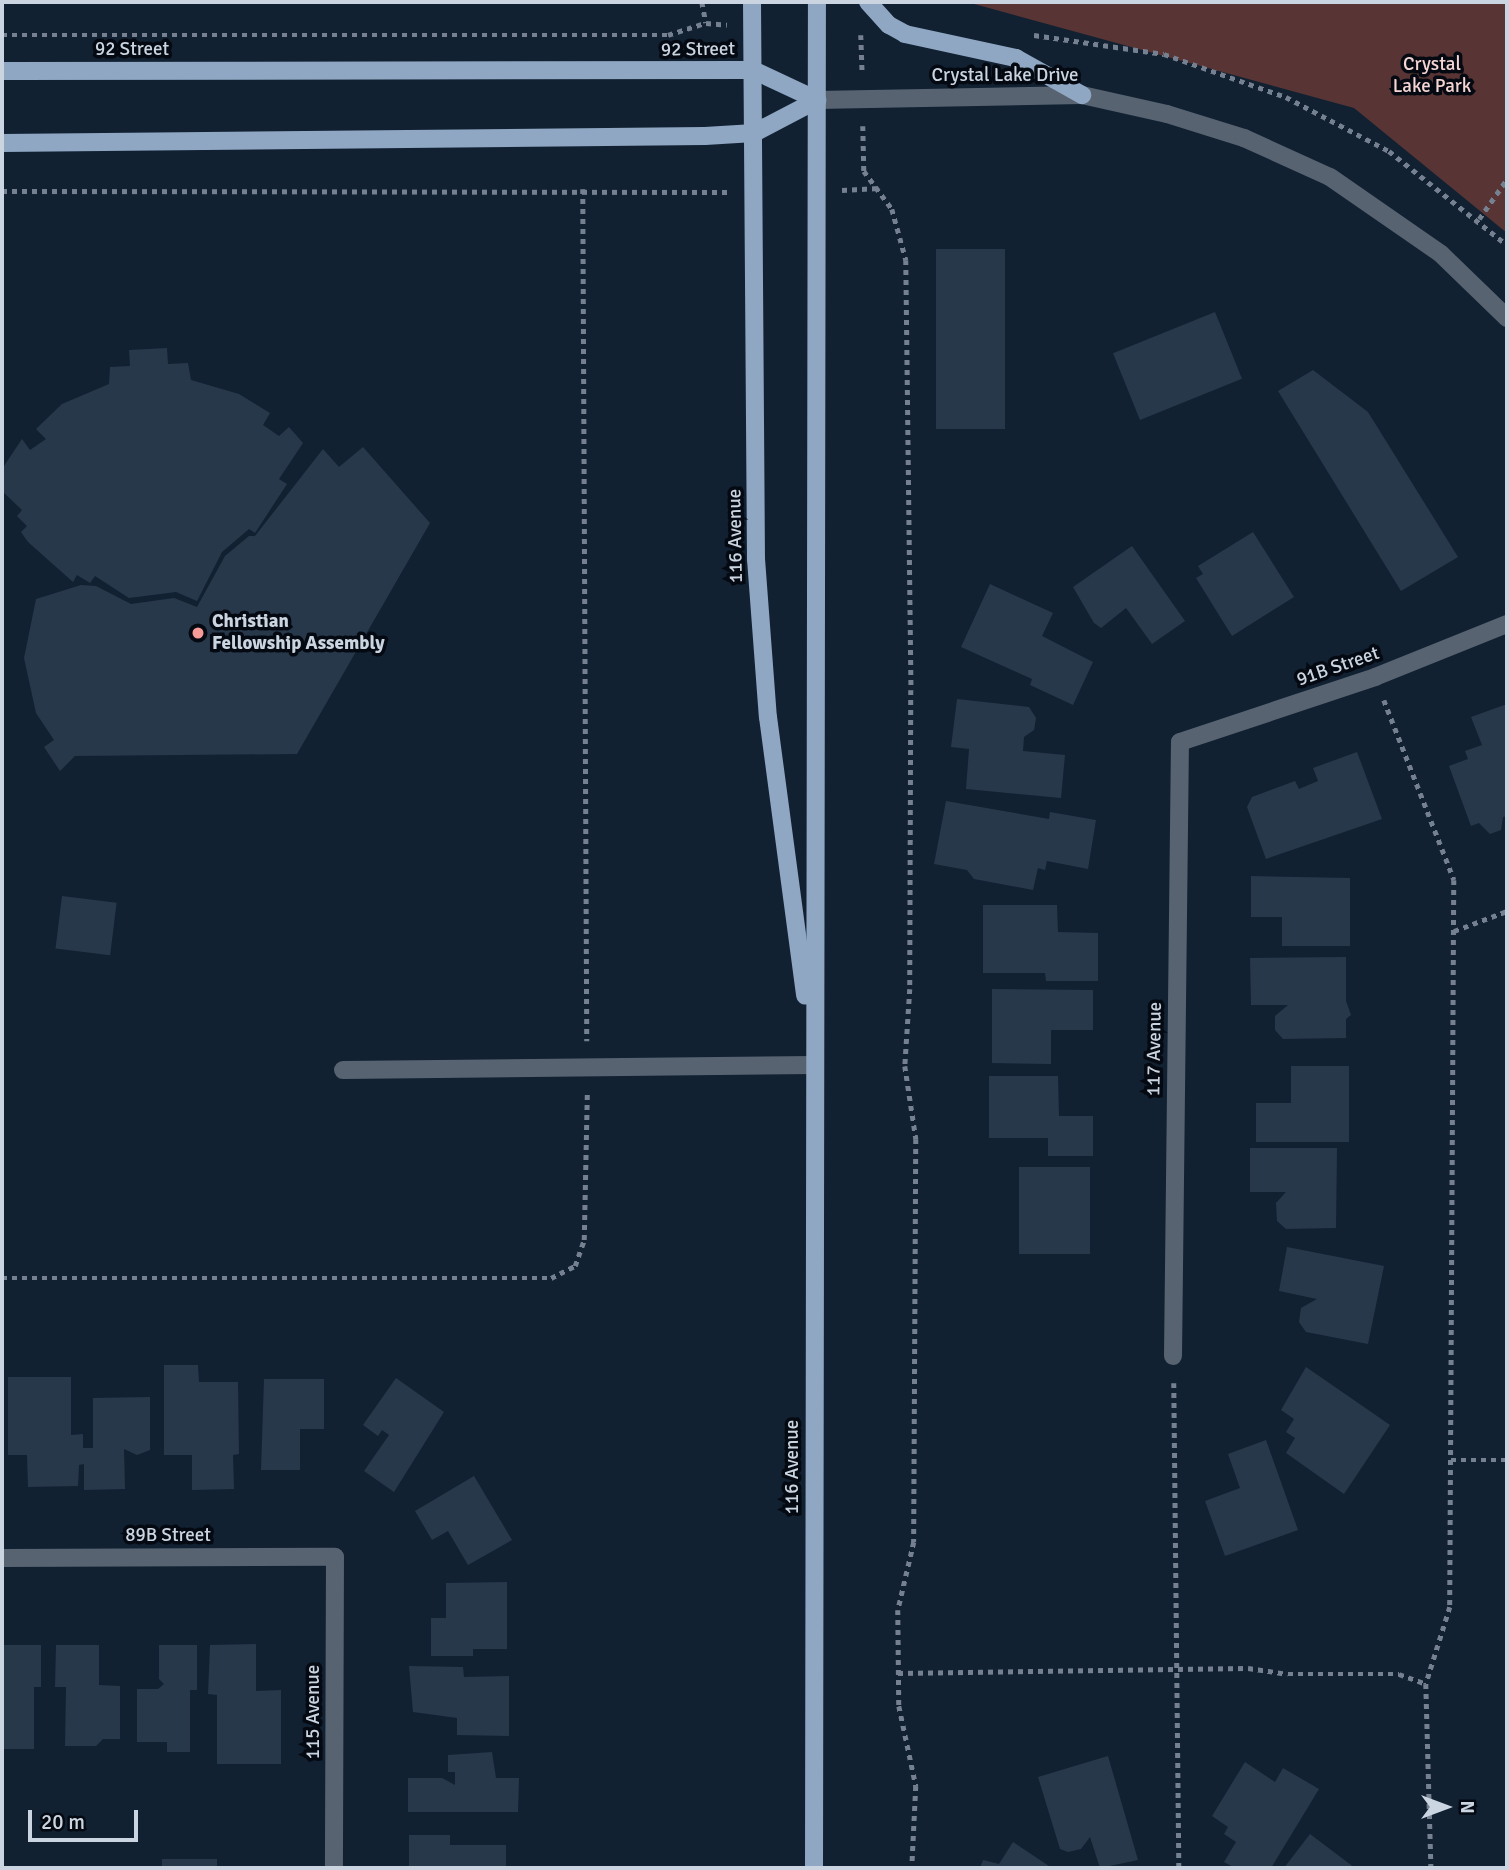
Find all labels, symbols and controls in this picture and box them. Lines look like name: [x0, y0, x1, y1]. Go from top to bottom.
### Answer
street label: 92 Street: [661, 38, 735, 62]
street label: 92 Street: [95, 39, 169, 61]
park label: Crystal Lake Park: [1393, 54, 1471, 98]
street label: Crystal Lake Drive: [932, 65, 1078, 87]
street label: 116 Avenue: [724, 489, 748, 583]
place label: Christian Fellowship Assembly: [212, 611, 385, 655]
marker: Christian Fellowship Assembly: [190, 625, 206, 641]
street label: 91B Street: [1294, 642, 1382, 692]
street label: 117 Avenue: [1143, 1002, 1167, 1096]
street label: 116 Avenue: [782, 1420, 804, 1514]
street label: 89B Street: [125, 1525, 211, 1547]
street label: 115 Avenue: [303, 1665, 325, 1759]
north arrow: [1411, 1772, 1481, 1842]
scale bar: [32, 1797, 142, 1841]
text: N: [1455, 1800, 1479, 1814]
text: 20 m: [41, 1809, 85, 1835]

